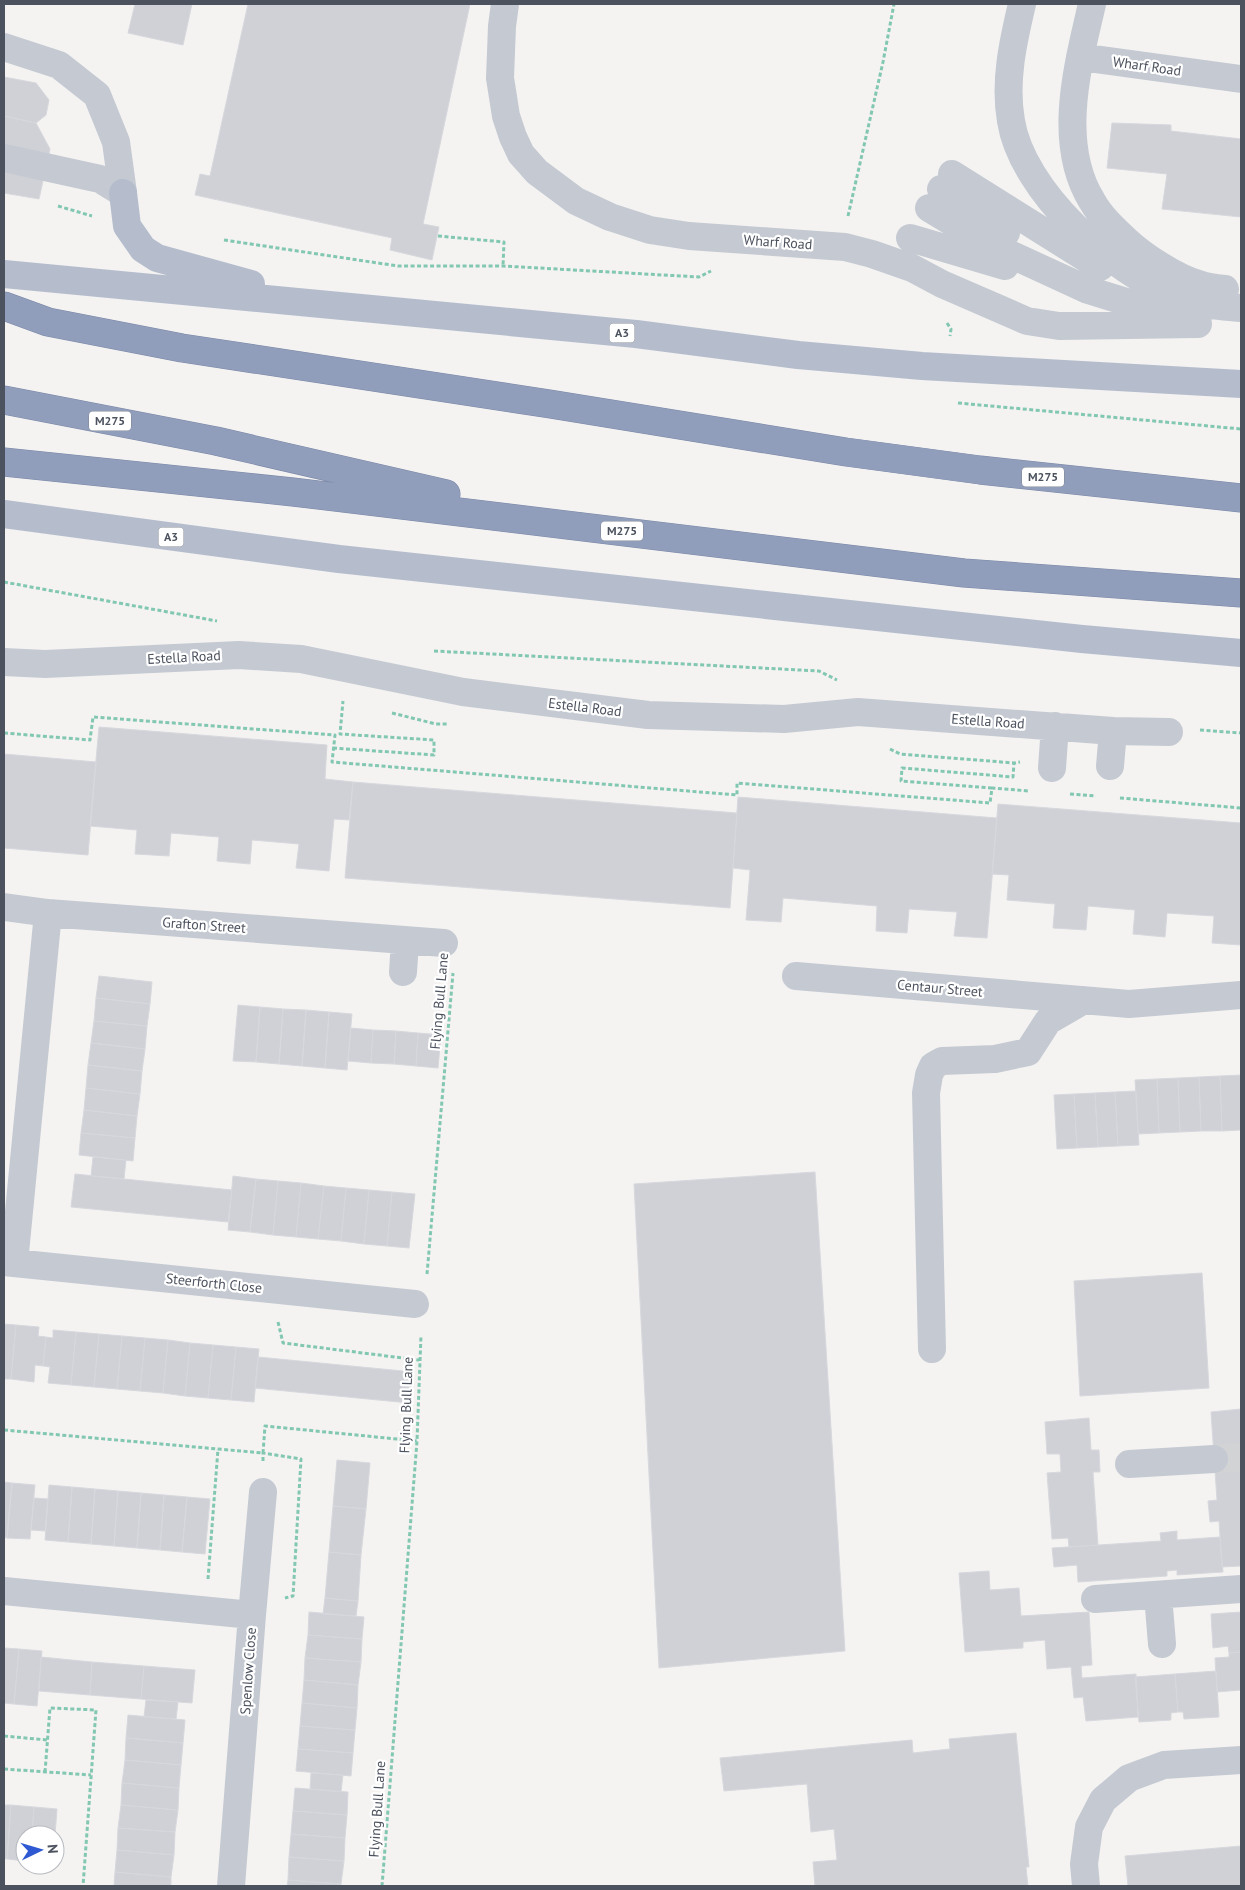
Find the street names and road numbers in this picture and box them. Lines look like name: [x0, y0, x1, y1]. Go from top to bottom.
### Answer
street label: Wharf Road: [1112, 52, 1182, 80]
street label: Wharf Road: [743, 231, 813, 253]
road number: A3: [610, 323, 634, 342]
road number: M275: [89, 412, 131, 431]
road number: M275: [1022, 468, 1064, 487]
road number: M275: [601, 522, 643, 540]
road number: A3: [158, 528, 184, 546]
street label: Estella Road: [147, 646, 221, 668]
street label: Estella Road: [547, 694, 623, 720]
street label: Estella Road: [951, 709, 1025, 733]
street label: Grafton Street: [162, 913, 247, 937]
street label: Flying Bull Lane: [426, 952, 452, 1050]
street label: Centaur Street: [896, 975, 984, 1001]
street label: Steerforth Close: [165, 1269, 263, 1297]
street label: Flying Bull Lane: [395, 1356, 417, 1454]
street label: Spenlow Close: [236, 1627, 260, 1715]
street label: Flying Bull Lane: [365, 1760, 389, 1858]

